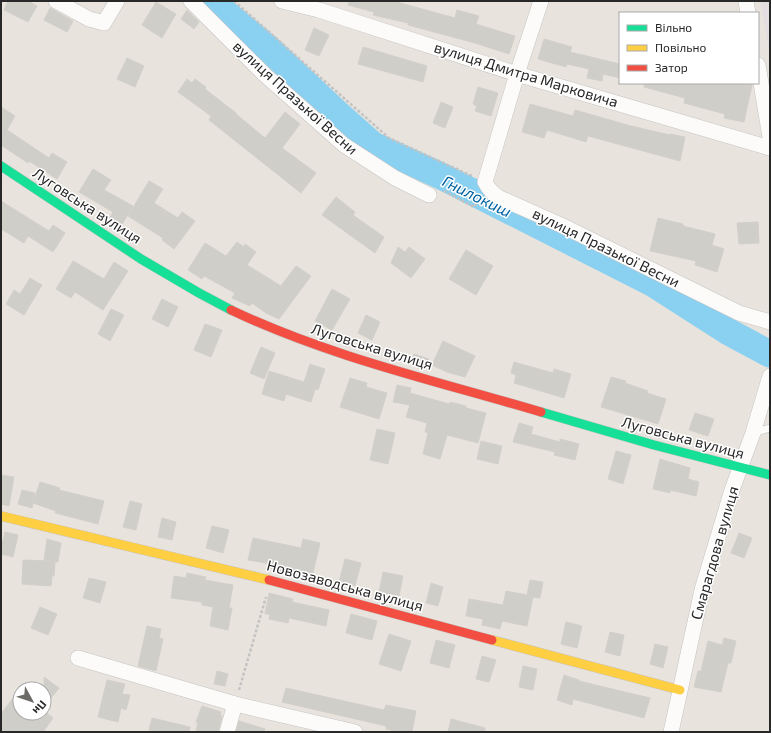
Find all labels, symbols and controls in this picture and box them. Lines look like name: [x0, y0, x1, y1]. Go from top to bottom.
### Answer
legend: [619, 12, 759, 84]
text: Вільно: [655, 20, 692, 34]
street label: вулиця Празької Весни: [229, 37, 362, 159]
street label: вулиця Дмитра Марковича: [432, 37, 621, 112]
text: Повільно: [655, 40, 706, 54]
text: Затор: [655, 60, 688, 74]
street label: Луговська вулиця: [29, 163, 145, 248]
water label: Гнилокиш: [440, 171, 515, 220]
street label: вулиця Празької Весни: [529, 204, 683, 291]
street label: Луговська вулиця: [309, 319, 435, 374]
street label: Луговська вулиця: [620, 412, 747, 463]
street label: Смарагдова вулиця: [686, 484, 743, 622]
street label: Новозаводська вулиця: [265, 555, 425, 616]
north arrow: [12, 681, 52, 721]
text: Пн: [30, 698, 50, 717]

